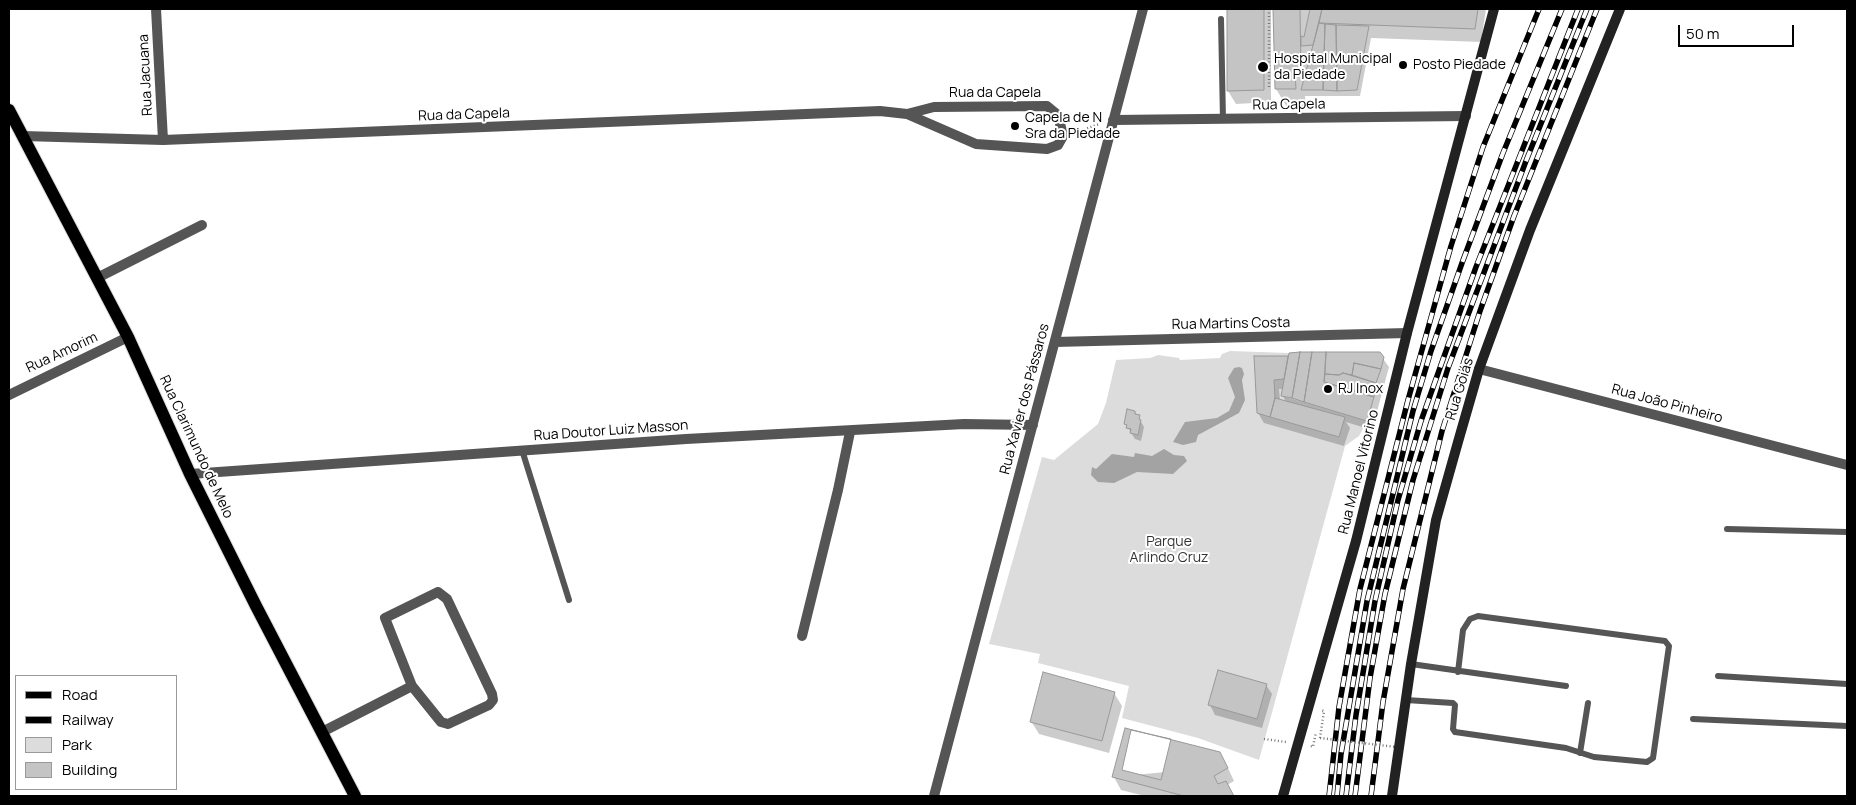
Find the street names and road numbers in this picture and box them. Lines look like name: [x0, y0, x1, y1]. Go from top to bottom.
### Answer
street label: Rua Jacuana: [135, 34, 157, 116]
street label: Rua da Capela: [949, 85, 1041, 101]
street label: Rua Capela: [1252, 96, 1326, 114]
street label: Rua da Capela: [418, 105, 510, 125]
street label: Rua Martins Costa: [1172, 315, 1290, 333]
street label: Rua Xavier dos Pássaros: [997, 322, 1053, 476]
street label: Rua Amorim: [24, 329, 100, 377]
street label: Rua Goiás: [1443, 356, 1477, 422]
street label: Rua Clarimundo de Melo: [155, 373, 237, 521]
street label: Rua João Pinheiro: [1610, 381, 1724, 427]
street label: Rua Manoel Vitorino: [1335, 408, 1383, 536]
street label: Rua Doutor Luiz Masson: [533, 417, 689, 445]

